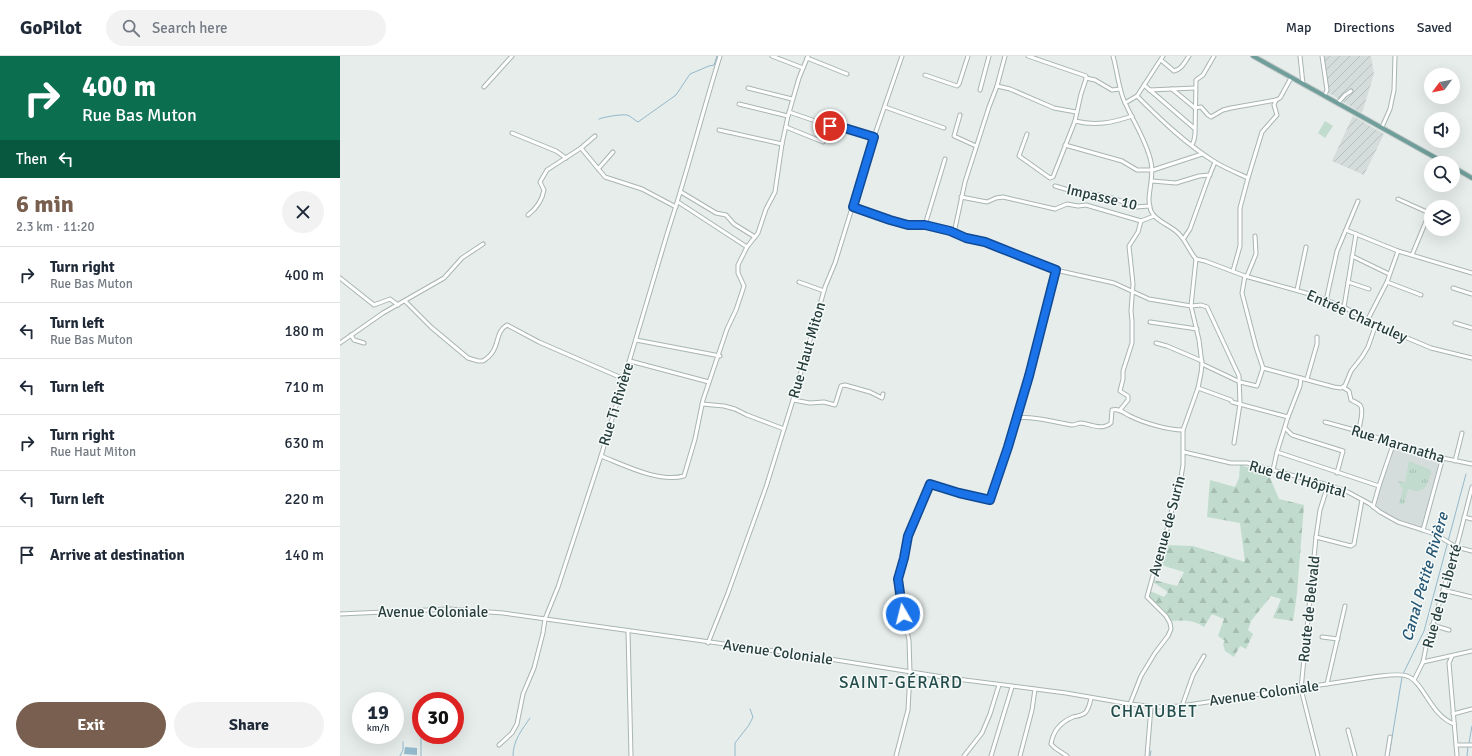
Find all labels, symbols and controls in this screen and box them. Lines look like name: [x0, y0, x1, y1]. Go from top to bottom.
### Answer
search box: [106, 10, 386, 46]
text: GoPilot: [20, 16, 82, 40]
icon: search: [120, 17, 142, 39]
text: Search here: [152, 19, 228, 37]
text: Map: [1286, 19, 1312, 36]
text: Directions: [1334, 19, 1395, 36]
text: Saved: [1417, 19, 1452, 36]
north arrow: [1424, 68, 1460, 104]
map controls: [1424, 68, 1460, 236]
text: 400 m: [82, 70, 156, 104]
icon: right: [16, 72, 68, 124]
text: Rue Bas Muton: [82, 104, 197, 126]
pin: [813, 109, 847, 143]
button: sound: [1424, 112, 1460, 148]
icon: arrive: [819, 115, 841, 137]
icon: left: [55, 148, 77, 170]
text: Then: [16, 150, 47, 168]
button: search: [1424, 156, 1460, 192]
street label: Impasse 10: [1065, 180, 1139, 214]
text: 6 min: [16, 189, 74, 219]
button: close: [282, 191, 324, 233]
button: layers: [1424, 200, 1460, 236]
text: 2.3 km · 11:20: [16, 219, 94, 235]
text: Turn right: [50, 258, 115, 276]
icon: right: [16, 264, 38, 286]
text: 400 m: [284, 266, 324, 284]
text: Rue Bas Muton: [50, 276, 133, 292]
street label: Entrée Chartuley: [1304, 286, 1410, 346]
street label: Rue Haut Miton: [785, 300, 829, 400]
text: Turn left: [50, 314, 104, 332]
icon: left: [16, 320, 38, 342]
text: 180 m: [284, 322, 324, 340]
text: Rue Bas Muton: [50, 332, 133, 348]
street label: Rue Ti Rivière: [595, 360, 637, 448]
icon: left: [16, 376, 38, 398]
text: Turn left: [50, 378, 104, 396]
text: 710 m: [284, 378, 324, 396]
street label: Rue Maranatha: [1349, 421, 1447, 467]
text: Turn right: [50, 426, 115, 444]
icon: right: [16, 432, 38, 454]
text: 630 m: [284, 434, 324, 452]
text: Rue Haut Miton: [50, 444, 136, 460]
street label: Rue de l'Hôpital: [1247, 456, 1349, 502]
street label: Avenue de Surin: [1145, 474, 1189, 578]
icon: left: [16, 488, 38, 510]
text: Turn left: [50, 490, 104, 508]
text: 220 m: [284, 490, 324, 508]
water label: Canal Petite Rivière: [1397, 509, 1453, 644]
street label: Rue de la Liberté: [1419, 542, 1465, 650]
icon: arrive: [16, 544, 38, 566]
text: Arrive at destination: [50, 546, 185, 564]
text: 140 m: [284, 546, 324, 564]
street label: Route de Belvald: [1294, 555, 1324, 663]
position arrow: [882, 593, 924, 635]
street label: Avenue Coloniale: [378, 603, 488, 621]
street label: Avenue Coloniale: [722, 635, 834, 669]
district label: SAINT-GÉRARD: [839, 672, 963, 693]
street label: Avenue Coloniale: [1208, 676, 1320, 710]
speed limit sign: 30: [412, 692, 464, 744]
text: 19: [367, 700, 389, 725]
district label: CHATUBET: [1110, 701, 1198, 722]
button: Exit: [16, 702, 166, 748]
button: Share: [174, 702, 324, 748]
text: km/h: [367, 722, 389, 734]

